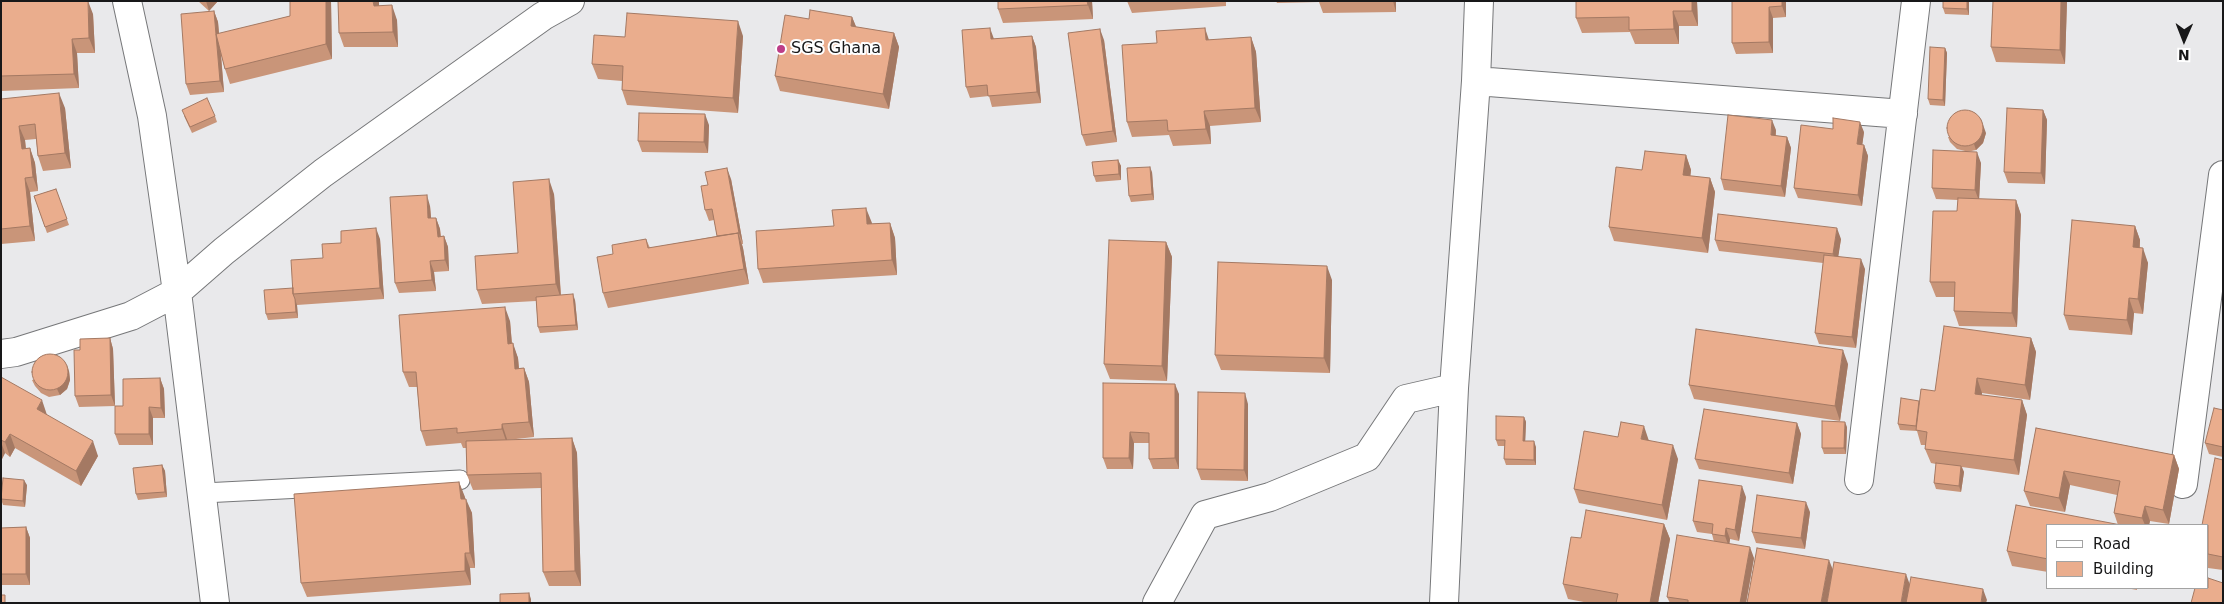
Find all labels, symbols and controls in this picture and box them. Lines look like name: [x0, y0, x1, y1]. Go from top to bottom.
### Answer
north arrow: [2159, 15, 2209, 65]
place label: SGS Ghana: [791, 39, 881, 59]
marker: SGS Ghana: [775, 43, 787, 55]
text: N: [2178, 47, 2190, 63]
legend: [2046, 524, 2209, 589]
text: Road: [2093, 535, 2131, 553]
text: Building: [2093, 560, 2154, 578]

